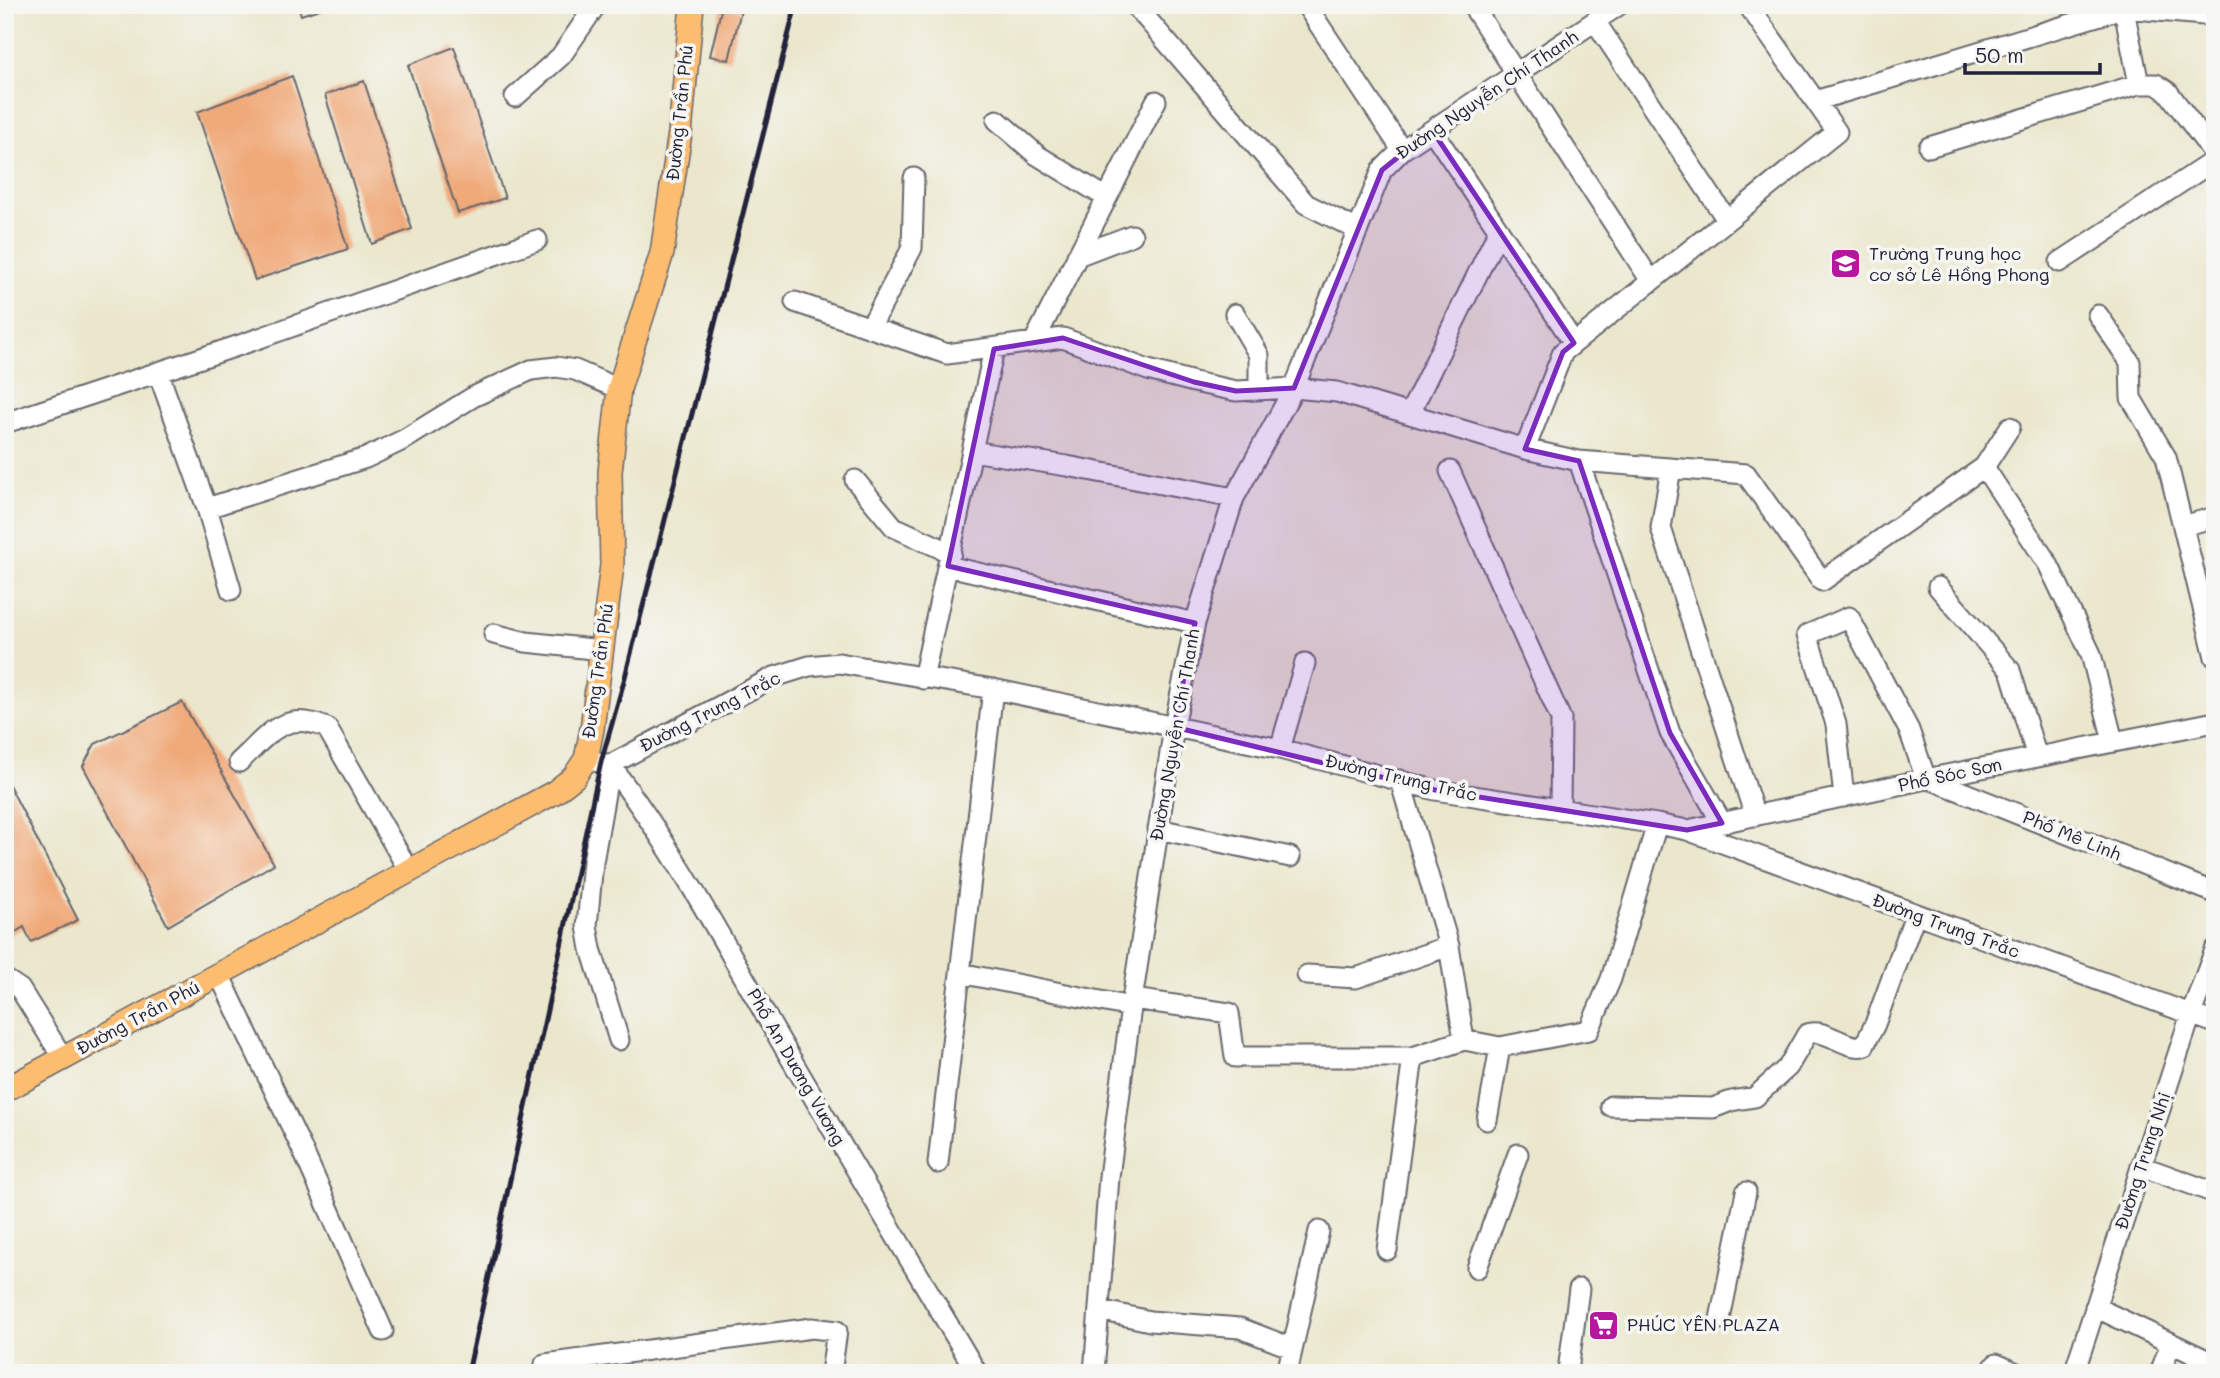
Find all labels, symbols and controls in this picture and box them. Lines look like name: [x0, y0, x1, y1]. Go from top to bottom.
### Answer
street label: Đường Nguyễn Chí Thanh: [1390, 24, 1582, 164]
scale bar: [1965, 32, 2099, 76]
text: 50 m: [1975, 41, 2024, 68]
street label: Đường Trần Phú: [660, 44, 698, 182]
place label: Trường Trung học cơ sở Lê Hồng Phong: [1869, 241, 2050, 286]
school or university icon: Trường Trung học cơ sở Lê Hồng Phong: [1829, 247, 1863, 281]
street label: Đường Trần Phú: [576, 602, 618, 740]
street label: Đường Nguyễn Chí Thanh: [1143, 627, 1205, 843]
street label: Đường Trưng Trắc: [635, 665, 784, 757]
street label: Đường Trưng Trắc: [1323, 748, 1480, 806]
street label: Phố Sóc Sơn: [1896, 751, 2004, 797]
street label: Phố Mê Linh: [2020, 804, 2125, 866]
street label: Đường Trưng Trắc: [1869, 887, 2024, 963]
street label: Đường Trần Phú: [72, 974, 204, 1060]
street label: Phố An Dương Vương: [742, 984, 852, 1149]
street label: Đường Trưng Nhị: [2108, 1089, 2176, 1233]
supermarket icon: PHÚC YÊN PLAZA: [1587, 1308, 1621, 1342]
place label: PHÚC YÊN PLAZA: [1627, 1312, 1780, 1336]

